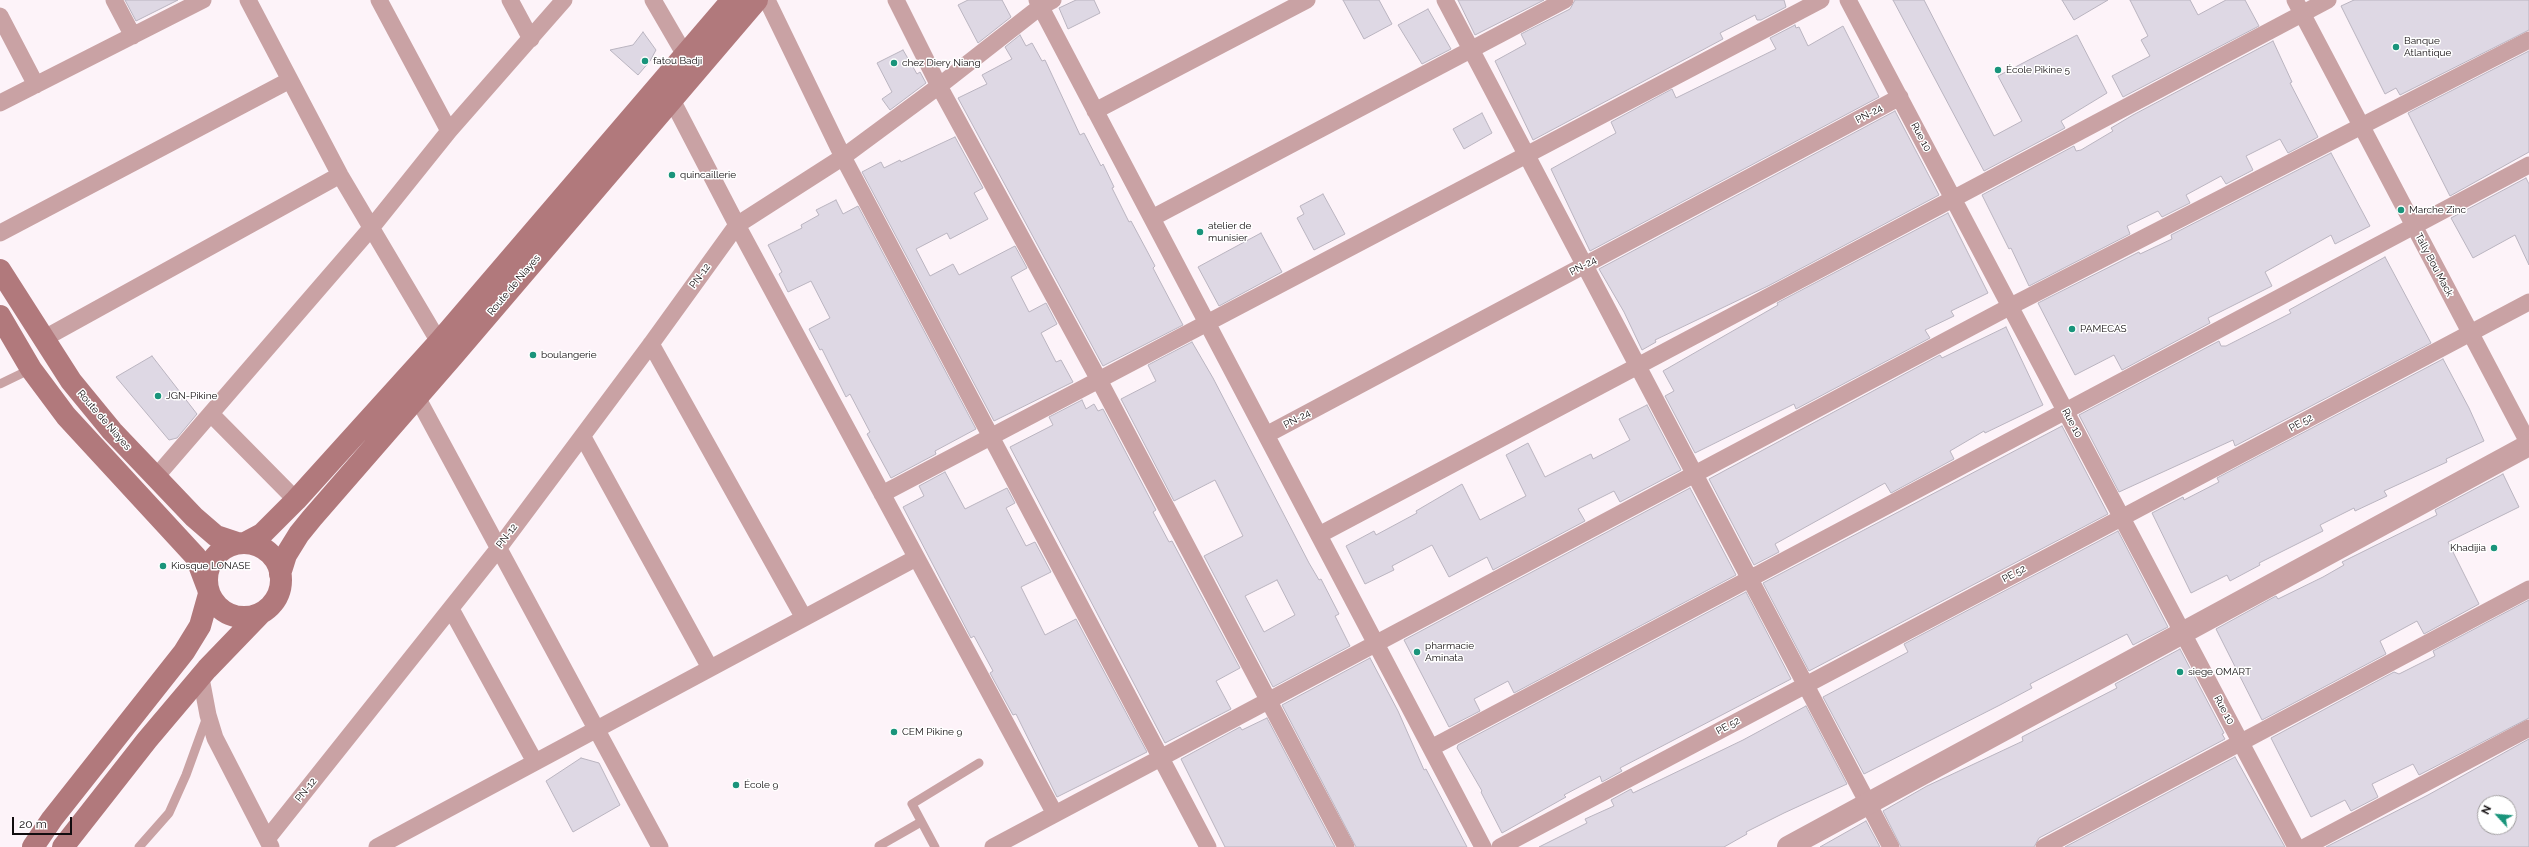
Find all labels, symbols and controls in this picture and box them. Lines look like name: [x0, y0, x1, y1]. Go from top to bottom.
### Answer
place label: Banque Atlantique: [2404, 35, 2451, 58]
marker: Banque Atlantique: [2391, 42, 2401, 52]
place label: fatou Badji: [653, 55, 702, 67]
marker: fatou Badji: [640, 56, 650, 66]
place label: chez Diery Niang: [902, 57, 981, 69]
marker: chez Diery Niang: [889, 58, 899, 68]
place label: École Pikine 5: [2006, 64, 2070, 76]
marker: École Pikine 5: [1993, 65, 2003, 75]
street label: PN-24: [1853, 102, 1885, 126]
street label: Rue 10: [1908, 120, 1934, 154]
place label: quincaillerie: [680, 169, 736, 181]
marker: quincaillerie: [667, 170, 677, 180]
place label: Marche Zinc: [2409, 204, 2466, 216]
marker: Marche Zinc: [2396, 205, 2406, 215]
place label: atelier de munisier: [1208, 220, 1251, 244]
marker: atelier de munisier: [1195, 227, 1205, 237]
street label: Tally Bou Mack: [2412, 231, 2456, 299]
street label: Route de Niayes: [485, 252, 543, 318]
street label: PN-24: [1567, 254, 1599, 278]
street label: PN-12: [687, 261, 713, 291]
place label: PAMECAS: [2080, 323, 2127, 335]
marker: PAMECAS: [2067, 324, 2077, 334]
place label: boulangerie: [541, 349, 597, 361]
marker: boulangerie: [528, 350, 538, 360]
street label: Route de Niayes: [75, 387, 133, 453]
place label: JGN-Pikine: [166, 390, 217, 402]
marker: JGN-Pikine: [153, 391, 163, 401]
street label: Rue 10: [2059, 406, 2085, 440]
street label: PN-24: [1281, 407, 1313, 431]
street label: PE 52: [2287, 412, 2315, 434]
street label: PN-12: [494, 521, 520, 551]
place label: Khadijia: [2450, 542, 2486, 554]
marker: Khadijia: [2489, 543, 2499, 553]
place label: Kiosque LONASE: [171, 560, 251, 572]
marker: Kiosque LONASE: [158, 561, 168, 571]
street label: PE 52: [2000, 563, 2028, 585]
place label: pharmacie Aminata: [1425, 640, 1474, 664]
marker: pharmacie Aminata: [1412, 647, 1422, 657]
place label: siege OMART: [2188, 666, 2251, 678]
marker: siege OMART: [2175, 667, 2185, 677]
street label: Rue 10: [2211, 693, 2237, 727]
street label: PE 52: [1714, 715, 1742, 737]
place label: CEM Pikine 9: [902, 726, 962, 738]
marker: CEM Pikine 9: [889, 727, 899, 737]
street label: PN-12: [293, 776, 319, 804]
place label: École 9: [744, 779, 778, 791]
marker: École 9: [731, 780, 741, 790]
north arrow: [2477, 795, 2517, 835]
text: N: [2479, 803, 2494, 817]
scale bar: [14, 809, 74, 835]
text: 20 m: [19, 817, 47, 831]

